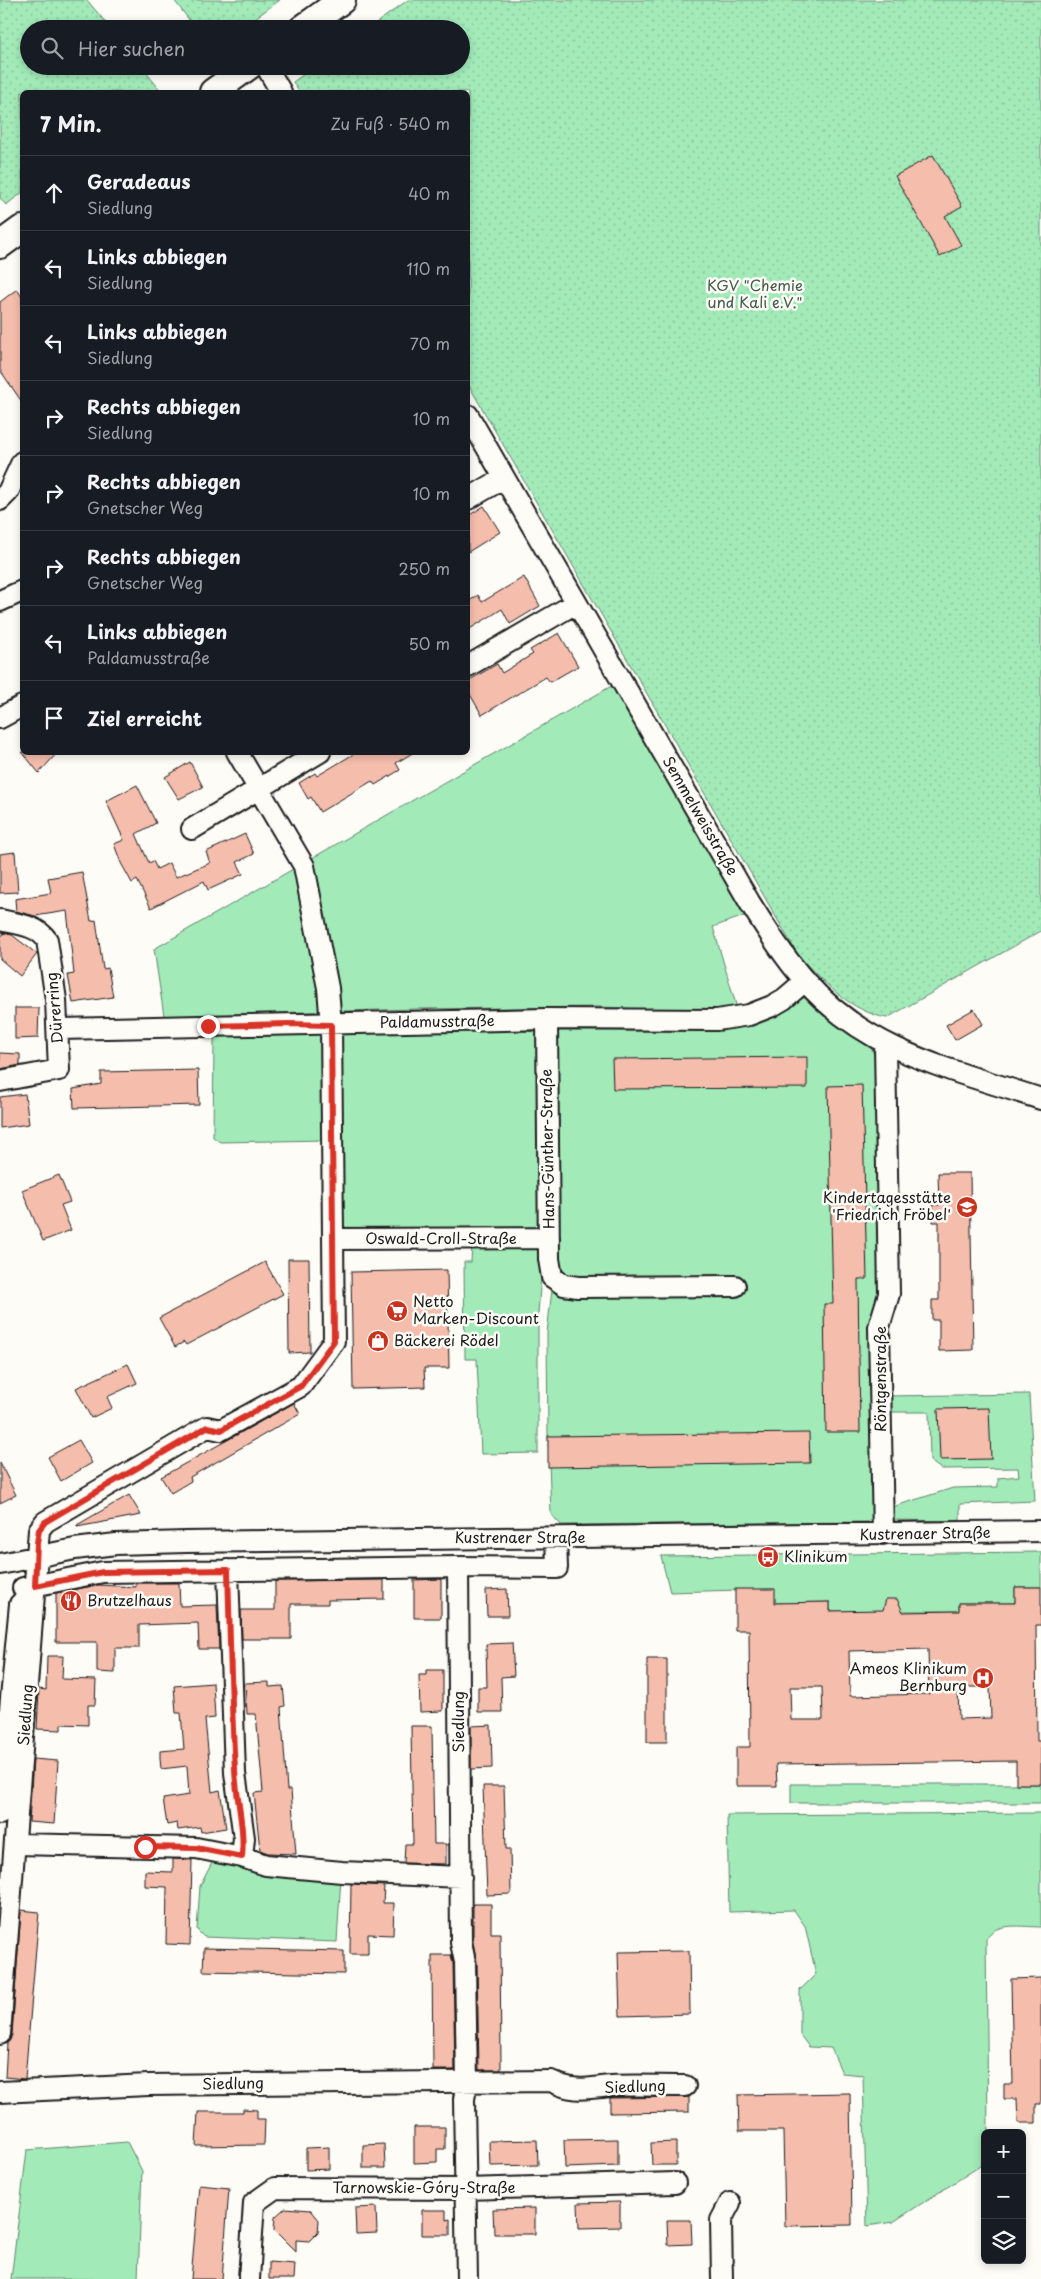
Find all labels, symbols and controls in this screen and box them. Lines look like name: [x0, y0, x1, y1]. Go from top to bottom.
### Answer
search box: [20, 20, 470, 75]
icon: search: [38, 34, 66, 62]
text: Hier suchen: [78, 34, 185, 62]
text: 7 Min.: [40, 107, 102, 139]
text: Zu Fuß · 540 m: [330, 111, 450, 135]
text: Geradeaus: [87, 167, 191, 195]
icon: ahead: [40, 179, 68, 207]
text: 40 m: [408, 181, 450, 205]
text: Siedlung: [87, 195, 153, 219]
text: Links abbiegen: [87, 242, 227, 270]
icon: left: [40, 254, 68, 282]
text: 110 m: [407, 256, 450, 280]
text: Siedlung: [87, 270, 153, 294]
park label: KGV "Chemie und Kali e.V.": [707, 273, 803, 313]
text: Links abbiegen: [87, 317, 227, 345]
icon: left: [40, 329, 68, 357]
text: 70 m: [410, 331, 450, 355]
text: Siedlung: [87, 345, 153, 369]
text: Rechts abbiegen: [87, 392, 241, 420]
icon: right: [40, 404, 68, 432]
text: 10 m: [413, 406, 450, 430]
text: Siedlung: [87, 420, 153, 444]
text: Rechts abbiegen: [87, 467, 241, 495]
icon: right: [40, 479, 68, 507]
text: 10 m: [413, 481, 450, 505]
text: Gnetscher Weg: [87, 495, 203, 519]
text: Rechts abbiegen: [87, 542, 241, 570]
icon: right: [40, 554, 68, 582]
text: 250 m: [399, 556, 450, 580]
text: Gnetscher Weg: [87, 570, 203, 594]
text: Links abbiegen: [87, 617, 227, 645]
icon: left: [40, 629, 68, 657]
text: 50 m: [409, 631, 450, 655]
text: Paldamusstraße: [87, 645, 210, 669]
icon: arrive: [40, 704, 68, 732]
text: Ziel erreicht: [87, 704, 202, 732]
street label: Semmelweisstraße: [658, 751, 745, 879]
street label: Dürerring: [39, 971, 68, 1045]
street label: Paldamusstraße: [379, 1008, 495, 1033]
route end: [197, 1015, 220, 1038]
street label: Hans-Günther-Straße: [534, 1069, 559, 1229]
place label: Kindertagesstätte 'Friedrich Fröbel': [823, 1185, 951, 1225]
school or university icon: Kindertagesstätte 'Friedrich Fröbel': [955, 1195, 979, 1219]
street label: Oswald-Croll-Straße: [365, 1226, 517, 1249]
place label: Netto Marken-Discount: [413, 1289, 539, 1329]
supermarket icon: Netto Marken-Discount: [385, 1299, 409, 1323]
street label: Röntgenstraße: [868, 1326, 891, 1432]
place label: Bäckerei Rödel: [394, 1328, 499, 1351]
shop icon: Bäckerei Rödel: [366, 1329, 390, 1353]
street label: Kustrenaer Straße: [859, 1520, 991, 1545]
street label: Kustrenaer Straße: [454, 1525, 586, 1548]
place label: Klinikum: [784, 1544, 848, 1567]
bus stop icon: Klinikum: [756, 1545, 780, 1569]
place label: Brutzelhaus: [87, 1588, 172, 1611]
restaurant icon: Brutzelhaus: [59, 1589, 83, 1613]
place label: Ameos Klinikum Bernburg: [850, 1656, 967, 1696]
hospital icon: Ameos Klinikum Bernburg: [971, 1666, 995, 1690]
street label: Siedlung: [11, 1683, 38, 1746]
street label: Siedlung: [446, 1691, 469, 1753]
route start: [134, 1836, 157, 1859]
street label: Siedlung: [202, 2070, 264, 2095]
street label: Siedlung: [604, 2073, 666, 2098]
map controls: [981, 2129, 1026, 2264]
button: +: [981, 2129, 1026, 2174]
button: −: [981, 2174, 1026, 2219]
street label: Tarnowskie-Góry-Straße: [332, 2175, 516, 2198]
button: layers: [981, 2219, 1026, 2264]

